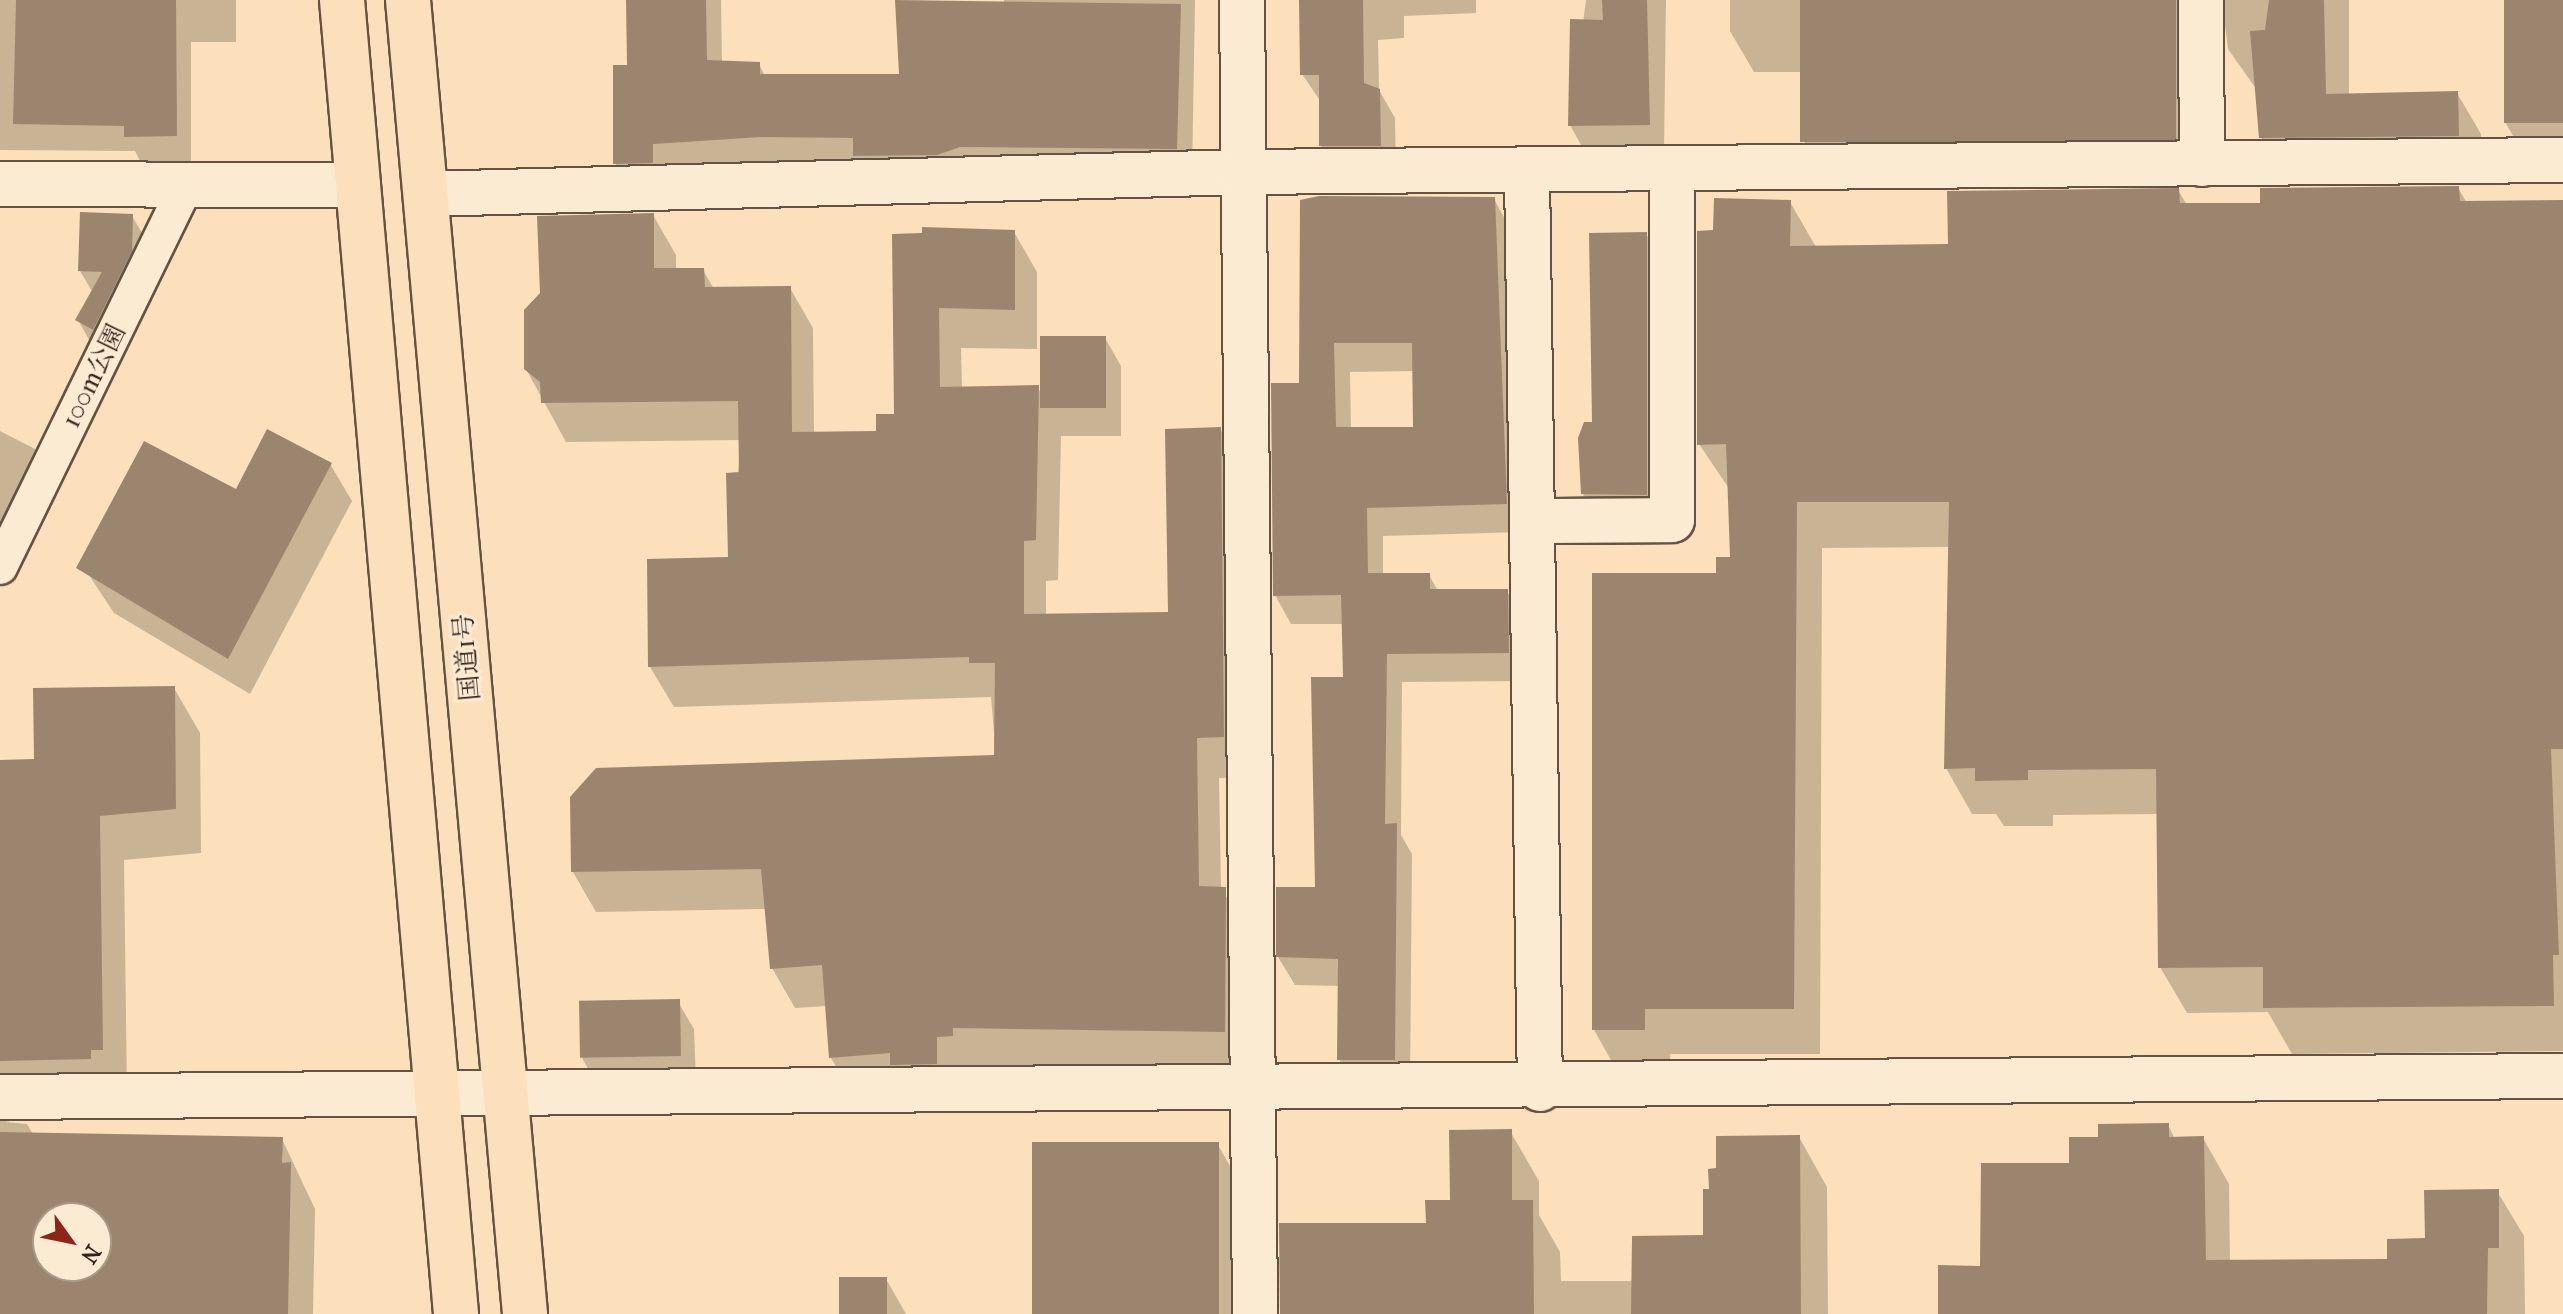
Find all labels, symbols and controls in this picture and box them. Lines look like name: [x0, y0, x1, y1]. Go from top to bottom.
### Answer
street label: 100m公園: [56, 319, 132, 433]
street label: 国道1号: [448, 612, 486, 702]
north arrow: [32, 1202, 112, 1282]
text: N: [75, 1240, 106, 1268]

